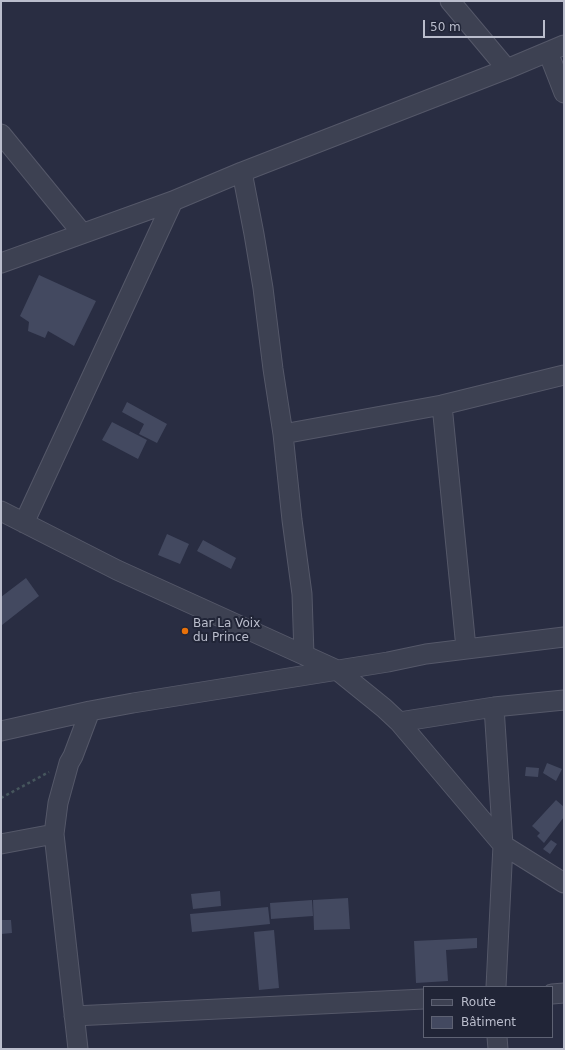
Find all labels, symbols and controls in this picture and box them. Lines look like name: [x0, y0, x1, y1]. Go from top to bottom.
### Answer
scale bar: [425, 12, 547, 38]
text: 50 m: [430, 20, 461, 34]
place label: Bar La Voix du Prince: [193, 617, 260, 645]
marker: Bar La Voix du Prince: [180, 626, 190, 636]
legend: [423, 986, 553, 1038]
text: Route: [461, 995, 496, 1009]
text: Bâtiment: [461, 1015, 516, 1029]

